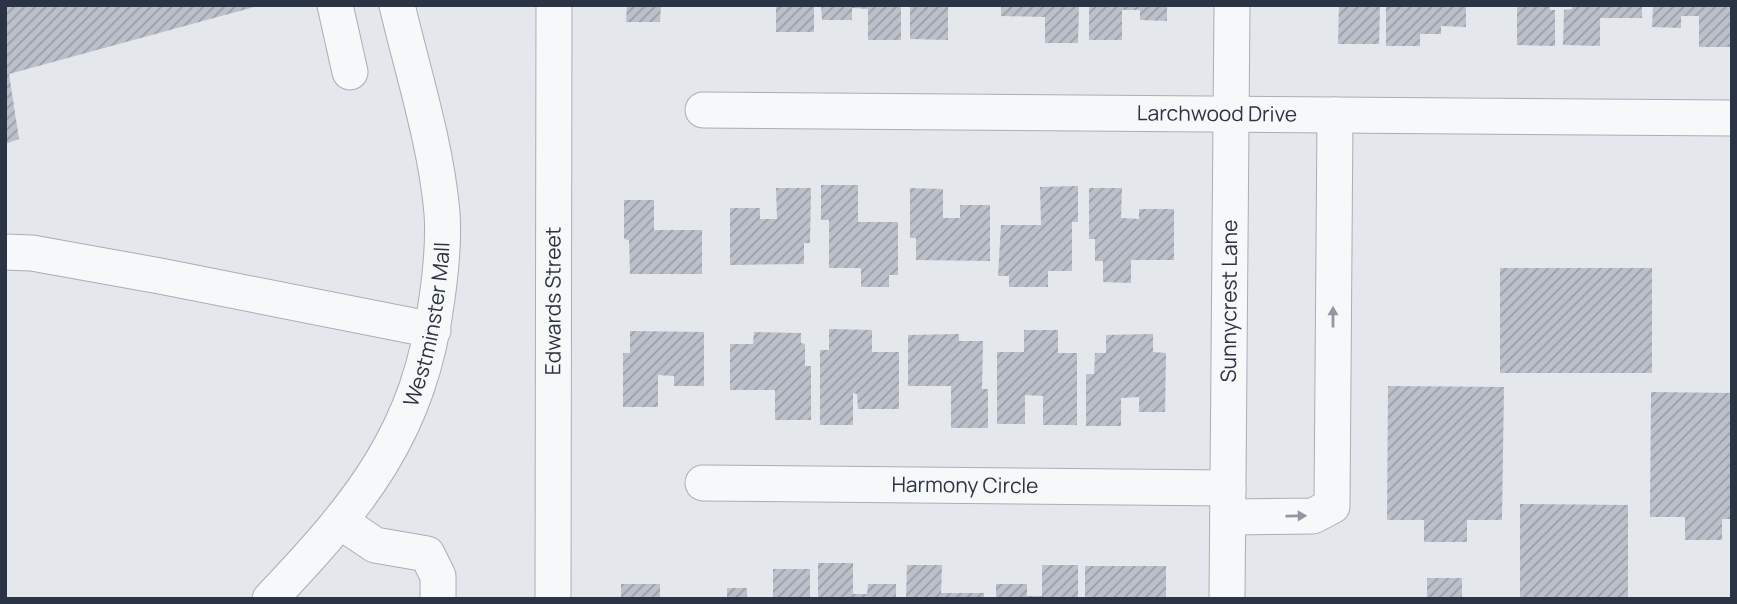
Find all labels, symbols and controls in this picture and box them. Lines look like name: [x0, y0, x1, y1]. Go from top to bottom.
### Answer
street label: Larchwood Drive: [1137, 98, 1297, 128]
street label: Sunnycrest Lane: [1214, 220, 1243, 382]
street label: Edwards Street: [538, 227, 567, 375]
street label: Westminster Mall: [396, 241, 455, 410]
one-way arrow: [1327, 305, 1339, 327]
street label: Harmony Circle: [891, 470, 1039, 499]
one-way arrow: [1285, 510, 1307, 522]

